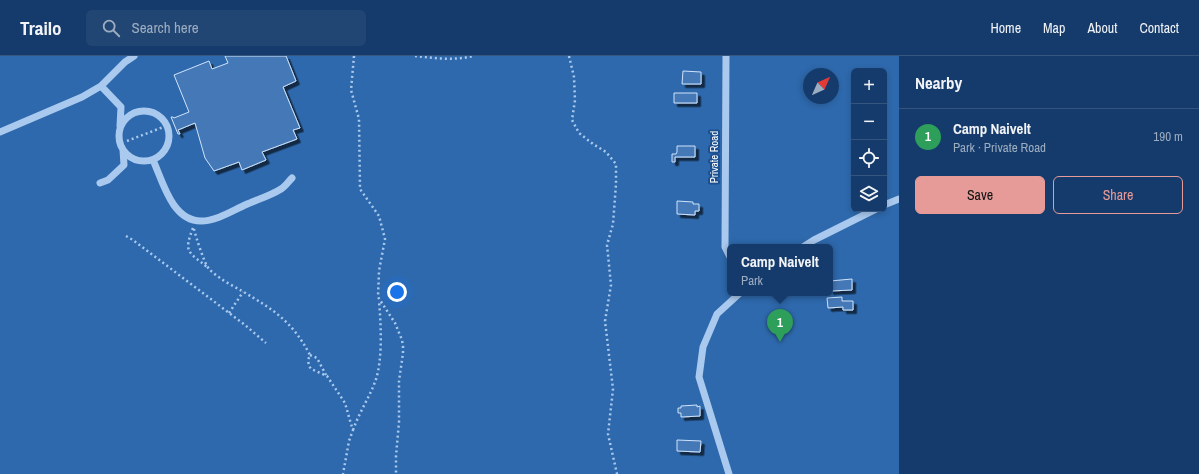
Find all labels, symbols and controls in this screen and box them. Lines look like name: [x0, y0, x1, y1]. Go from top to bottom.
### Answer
search box: [86, 10, 366, 46]
text: Trailo: [20, 15, 62, 41]
icon: search: [100, 17, 122, 39]
text: Search here: [132, 17, 199, 38]
text: Home: [990, 19, 1021, 37]
text: Map: [1043, 19, 1065, 37]
text: About: [1087, 19, 1117, 37]
text: Contact: [1139, 19, 1179, 37]
north arrow: [803, 68, 839, 104]
map controls: [851, 68, 887, 212]
button: +: [851, 68, 887, 104]
text: Nearby: [915, 71, 962, 94]
button: −: [851, 104, 887, 140]
text: Camp Naivelt: [953, 118, 1031, 139]
text: 1: [925, 128, 931, 145]
text: 190 m: [1153, 128, 1183, 145]
street label: Private Road: [707, 131, 721, 183]
text: Park · Private Road: [953, 139, 1046, 156]
button: locate: [851, 140, 887, 176]
button: layers: [851, 176, 887, 212]
button: Save: [915, 176, 1045, 214]
button: Share: [1053, 176, 1183, 214]
popup: [727, 244, 833, 296]
text: Camp Naivelt: [741, 251, 819, 272]
text: Park: [741, 272, 763, 289]
your location: [387, 282, 407, 302]
pin: 1: [767, 309, 793, 342]

